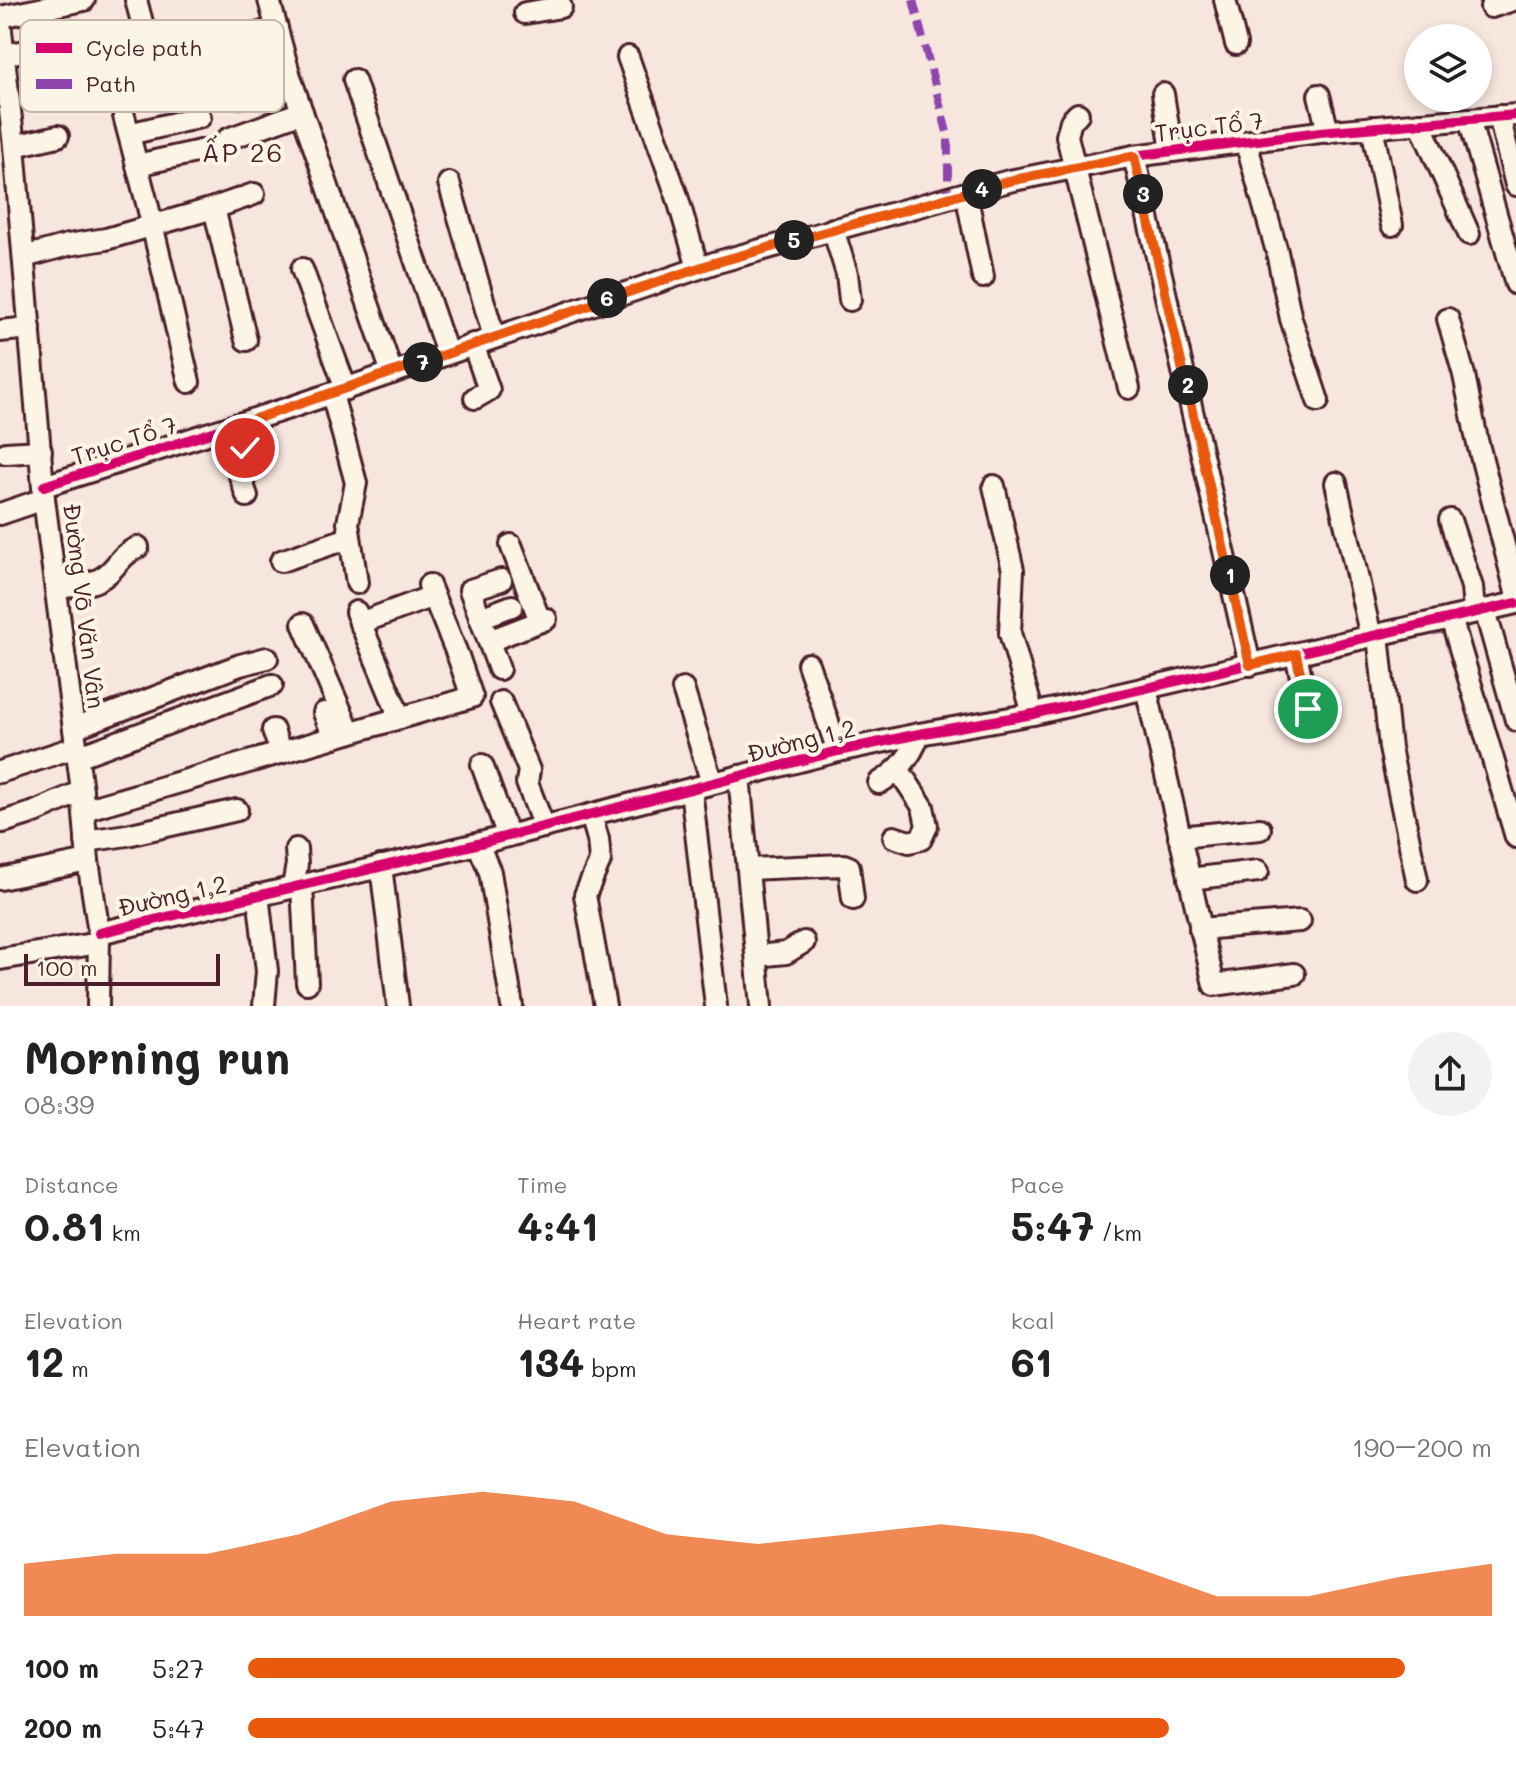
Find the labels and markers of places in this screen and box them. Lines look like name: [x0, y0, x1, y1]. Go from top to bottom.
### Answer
pin: 4: [962, 169, 1002, 209]
pin: 3: [1123, 174, 1163, 214]
pin: 5: [774, 220, 814, 260]
pin: 6: [587, 278, 627, 318]
pin: 7: [403, 342, 443, 382]
pin: 2: [1168, 365, 1208, 405]
pin: [211, 414, 279, 482]
pin: 1: [1210, 555, 1250, 595]
pin: [1274, 675, 1342, 743]

